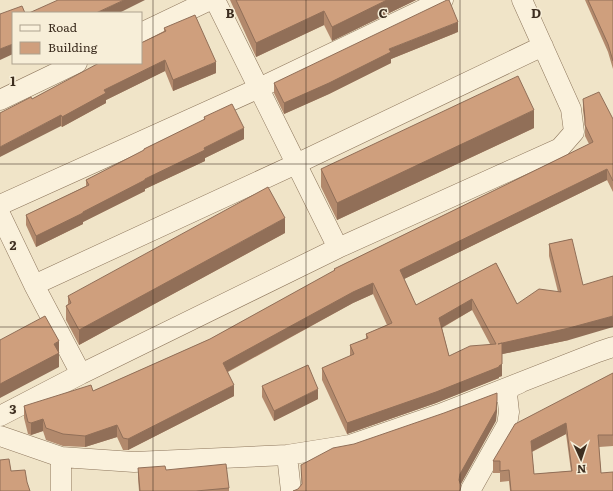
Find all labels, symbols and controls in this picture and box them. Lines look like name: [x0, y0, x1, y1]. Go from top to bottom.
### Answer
text: B: [226, 3, 235, 22]
text: C: [378, 3, 388, 22]
text: D: [531, 3, 541, 22]
legend: [12, 12, 142, 64]
text: Road: [48, 18, 78, 36]
text: Building: [48, 38, 98, 56]
text: 1: [10, 71, 16, 90]
text: 2: [10, 235, 17, 254]
text: 3: [9, 399, 17, 418]
north arrow: [561, 439, 601, 479]
text: N: [577, 462, 587, 478]

